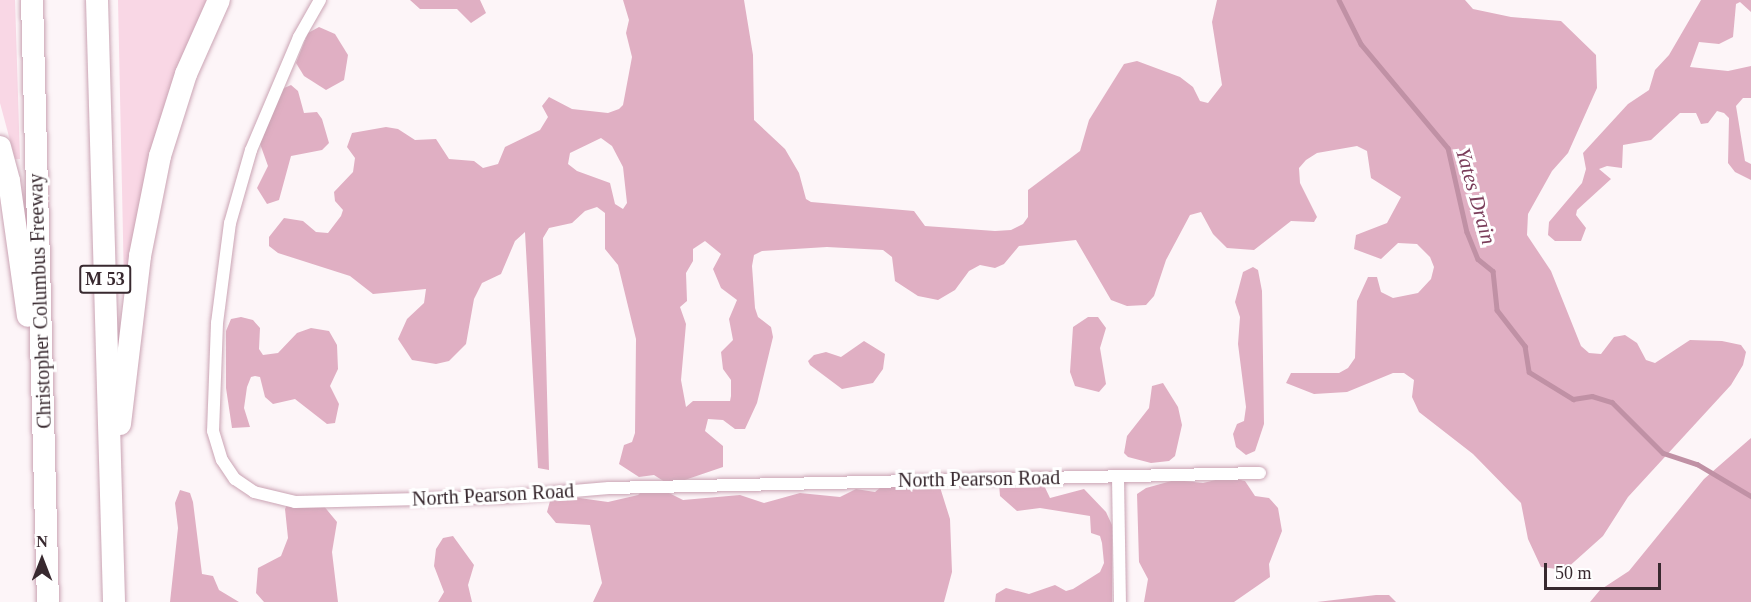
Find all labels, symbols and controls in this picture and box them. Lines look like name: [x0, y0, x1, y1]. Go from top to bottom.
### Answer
water label: Yates Drain: [1450, 145, 1502, 247]
street label: Christopher Columbus Freeway: [24, 173, 56, 429]
road number: M 53: [78, 264, 132, 294]
street label: North Pearson Road: [898, 466, 1060, 492]
street label: North Pearson Road: [411, 479, 575, 511]
north arrow: [12, 530, 72, 590]
text: N: [36, 533, 48, 550]
scale bar: [1547, 551, 1664, 589]
text: 50 m: [1555, 563, 1592, 583]

